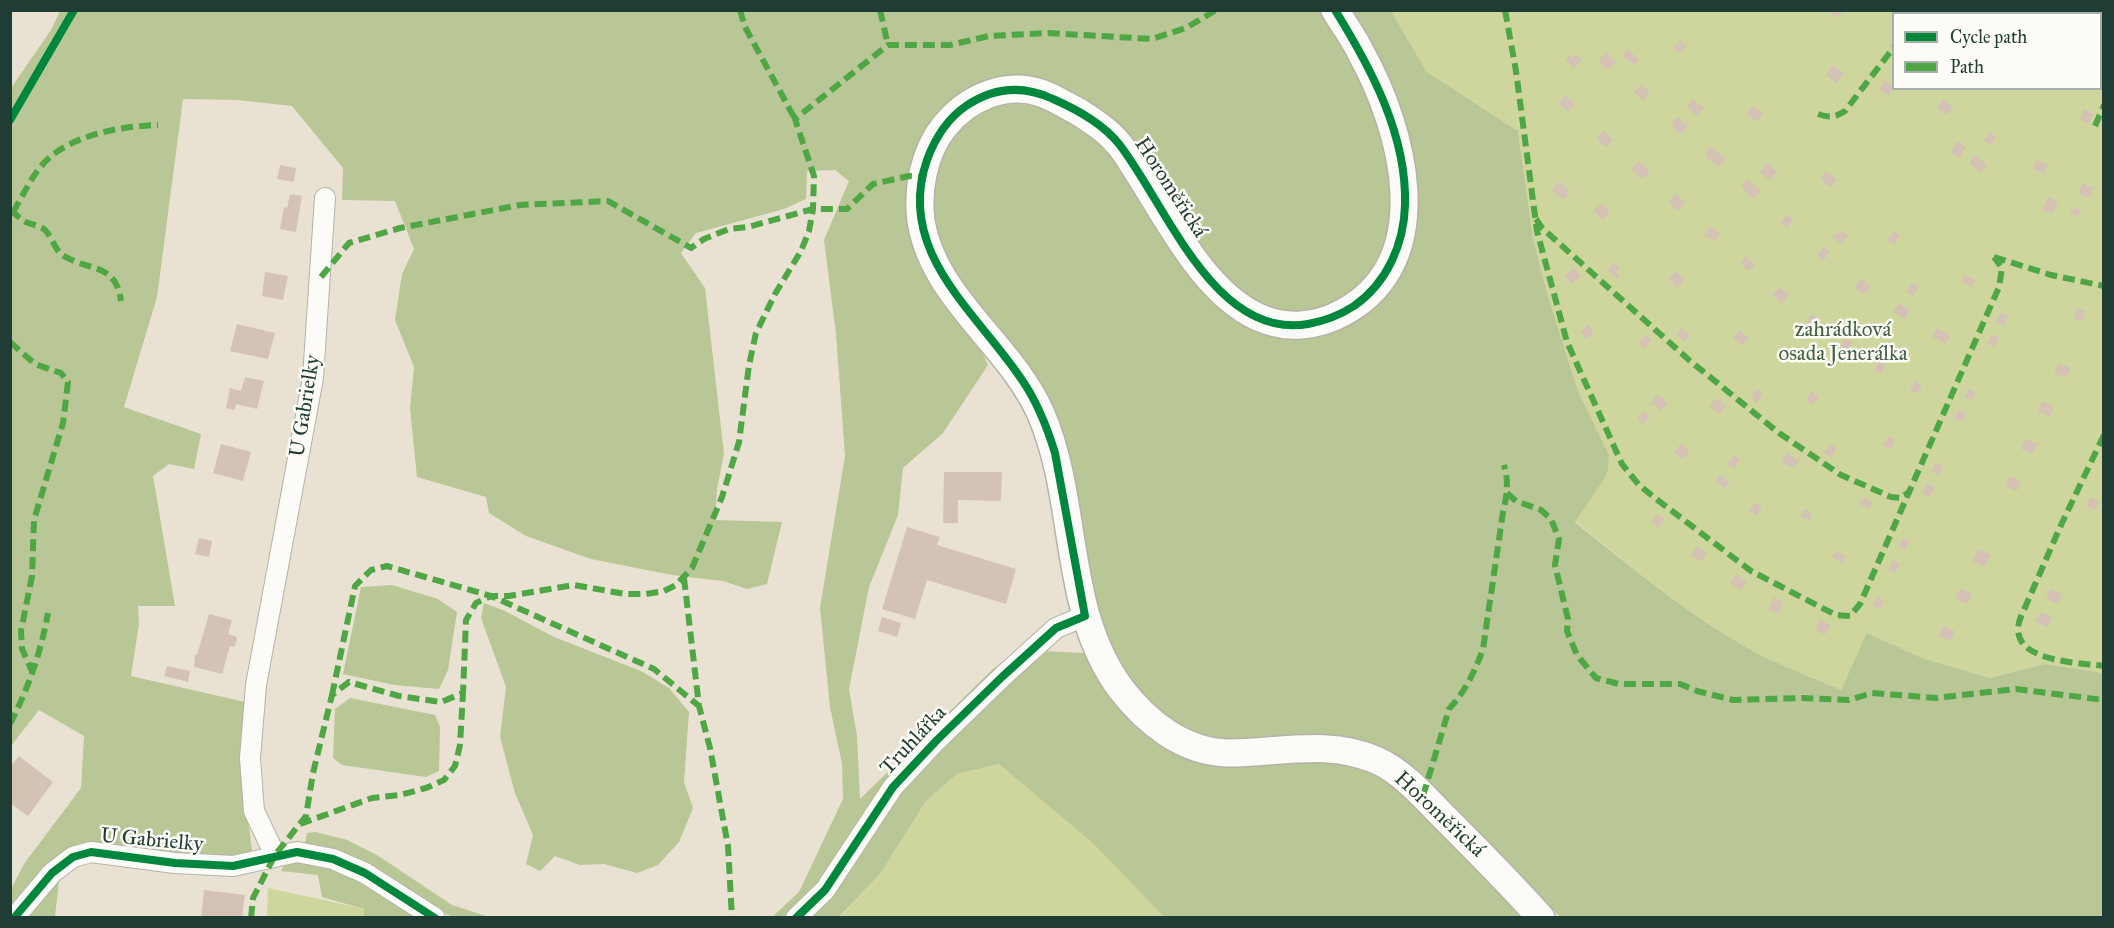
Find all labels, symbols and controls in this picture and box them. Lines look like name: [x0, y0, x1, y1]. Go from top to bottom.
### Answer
legend: [1892, 12, 2102, 90]
text: Cycle path: [1950, 26, 2027, 48]
text: Path: [1950, 56, 1984, 78]
street label: Horoměřická: [1128, 133, 1212, 243]
park label: zahrádková osada Jenerálka: [1778, 318, 1908, 368]
street label: U Gabrielky: [285, 353, 327, 459]
street label: Truhlářka: [876, 701, 952, 781]
street label: Horoměřická: [1389, 767, 1489, 863]
street label: U Gabrielky: [100, 824, 204, 858]

